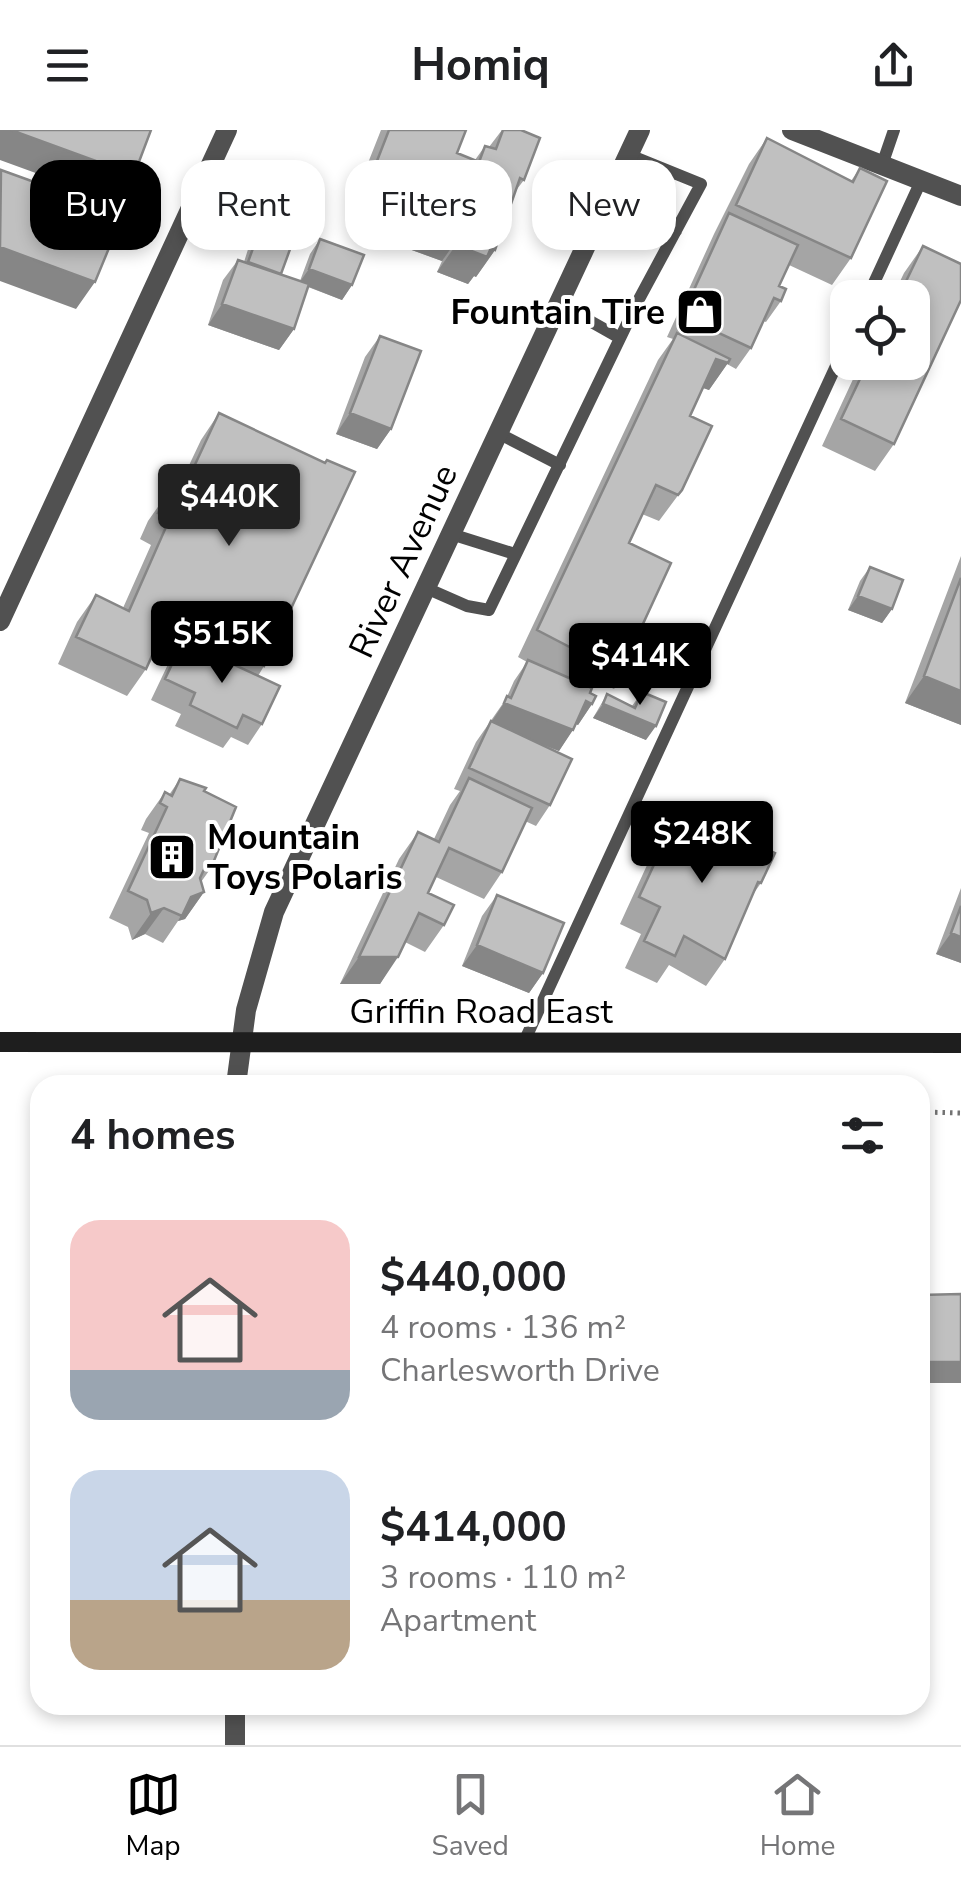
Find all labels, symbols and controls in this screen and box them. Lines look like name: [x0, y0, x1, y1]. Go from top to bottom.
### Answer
text: Homiq: [411, 35, 550, 96]
icon: menu: [40, 38, 95, 93]
icon: share: [866, 38, 921, 93]
chip: Buy: [30, 160, 161, 250]
chip: Rent: [181, 160, 325, 250]
chip: Filters: [345, 160, 512, 250]
chip: New: [532, 160, 676, 250]
map controls: [830, 280, 930, 380]
button: locate: [830, 280, 930, 380]
shop icon: Fountain Tire: [674, 286, 726, 338]
place label: Fountain Tire: [451, 289, 665, 336]
street label: River Avenue: [338, 457, 469, 666]
pin: $440K: [159, 464, 299, 549]
text: $440K: [180, 475, 278, 518]
pin: $515K: [152, 601, 292, 686]
text: $515K: [173, 612, 271, 655]
pin: $414K: [570, 623, 710, 708]
text: $414K: [591, 634, 689, 677]
pin: $248K: [632, 801, 772, 886]
text: $248K: [653, 812, 751, 855]
place label: Mountain Toys Polaris: [207, 814, 403, 901]
building icon: Mountain Toys Polaris: [146, 831, 198, 883]
street label: Griffin Road East: [349, 988, 614, 1035]
text: 4 homes: [70, 1107, 235, 1164]
icon: filters: [835, 1108, 890, 1163]
text: $440,000: [380, 1249, 567, 1306]
icon: home: [150, 1260, 270, 1380]
text: 4 rooms · 136 m²: [380, 1306, 626, 1349]
text: Charlesworth Drive: [380, 1349, 660, 1392]
text: $414,000: [380, 1499, 567, 1556]
icon: home: [150, 1510, 270, 1630]
text: 3 rooms · 110 m²: [380, 1556, 626, 1599]
text: Apartment: [380, 1599, 536, 1642]
tab: Map: [125, 1767, 181, 1865]
tab: Saved: [431, 1767, 509, 1865]
tab: Home: [760, 1767, 836, 1865]

